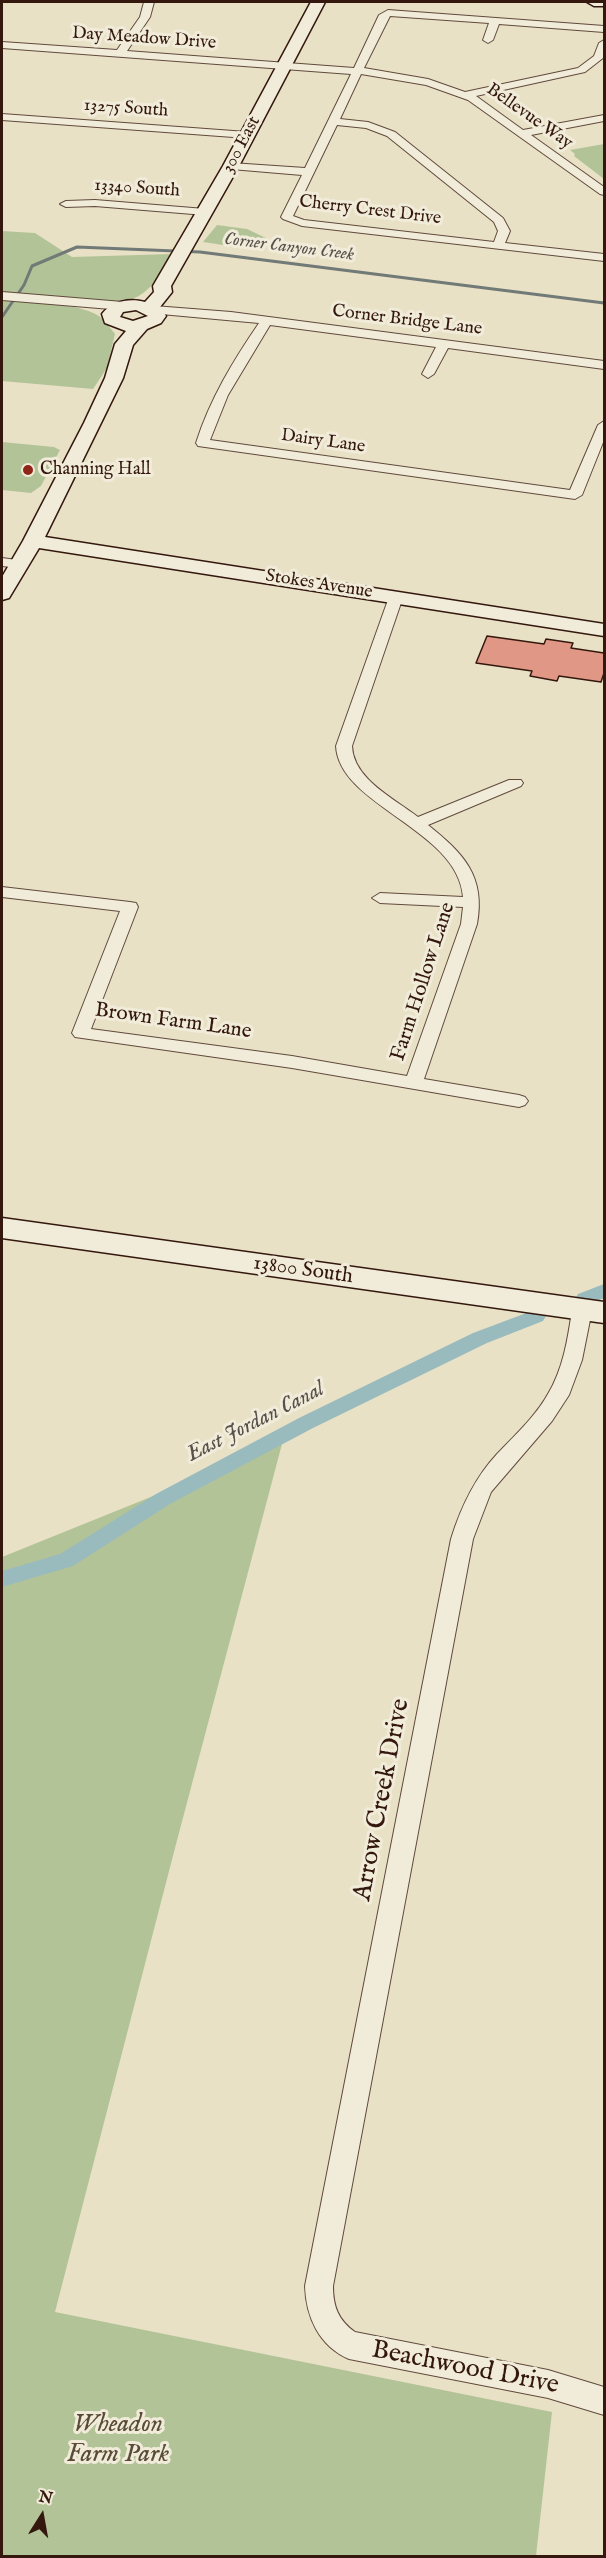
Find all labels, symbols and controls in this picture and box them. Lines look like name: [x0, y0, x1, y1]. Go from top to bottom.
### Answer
street label: Day Meadow Drive: [71, 23, 217, 55]
street label: Bellevue Way: [482, 79, 576, 155]
street label: 13275 South: [83, 95, 169, 123]
street label: 300 East: [218, 113, 266, 177]
street label: 13340 South: [93, 175, 181, 203]
street label: Cherry Crest Drive: [298, 192, 442, 230]
water label: Corner Canyon Creek: [223, 229, 355, 267]
street label: Corner Bridge Lane: [331, 301, 483, 341]
street label: Dairy Lane: [279, 425, 367, 459]
place label: Channing Hall: [40, 459, 151, 481]
marker: Channing Hall: [21, 463, 35, 477]
street label: Stokes Avenue: [264, 566, 374, 604]
street label: Farm Hollow Lane: [386, 900, 462, 1064]
street label: Brown Farm Lane: [93, 999, 253, 1045]
street label: 13800 South: [252, 1252, 354, 1290]
water label: East Jordan Canal: [183, 1377, 329, 1469]
street label: Arrow Creek Drive: [348, 1696, 418, 1904]
street label: Beachwood Drive: [369, 2336, 561, 2402]
park label: Wheadon Farm Park: [67, 2410, 169, 2472]
north arrow: [12, 2486, 72, 2546]
text: N: [37, 2487, 54, 2509]

